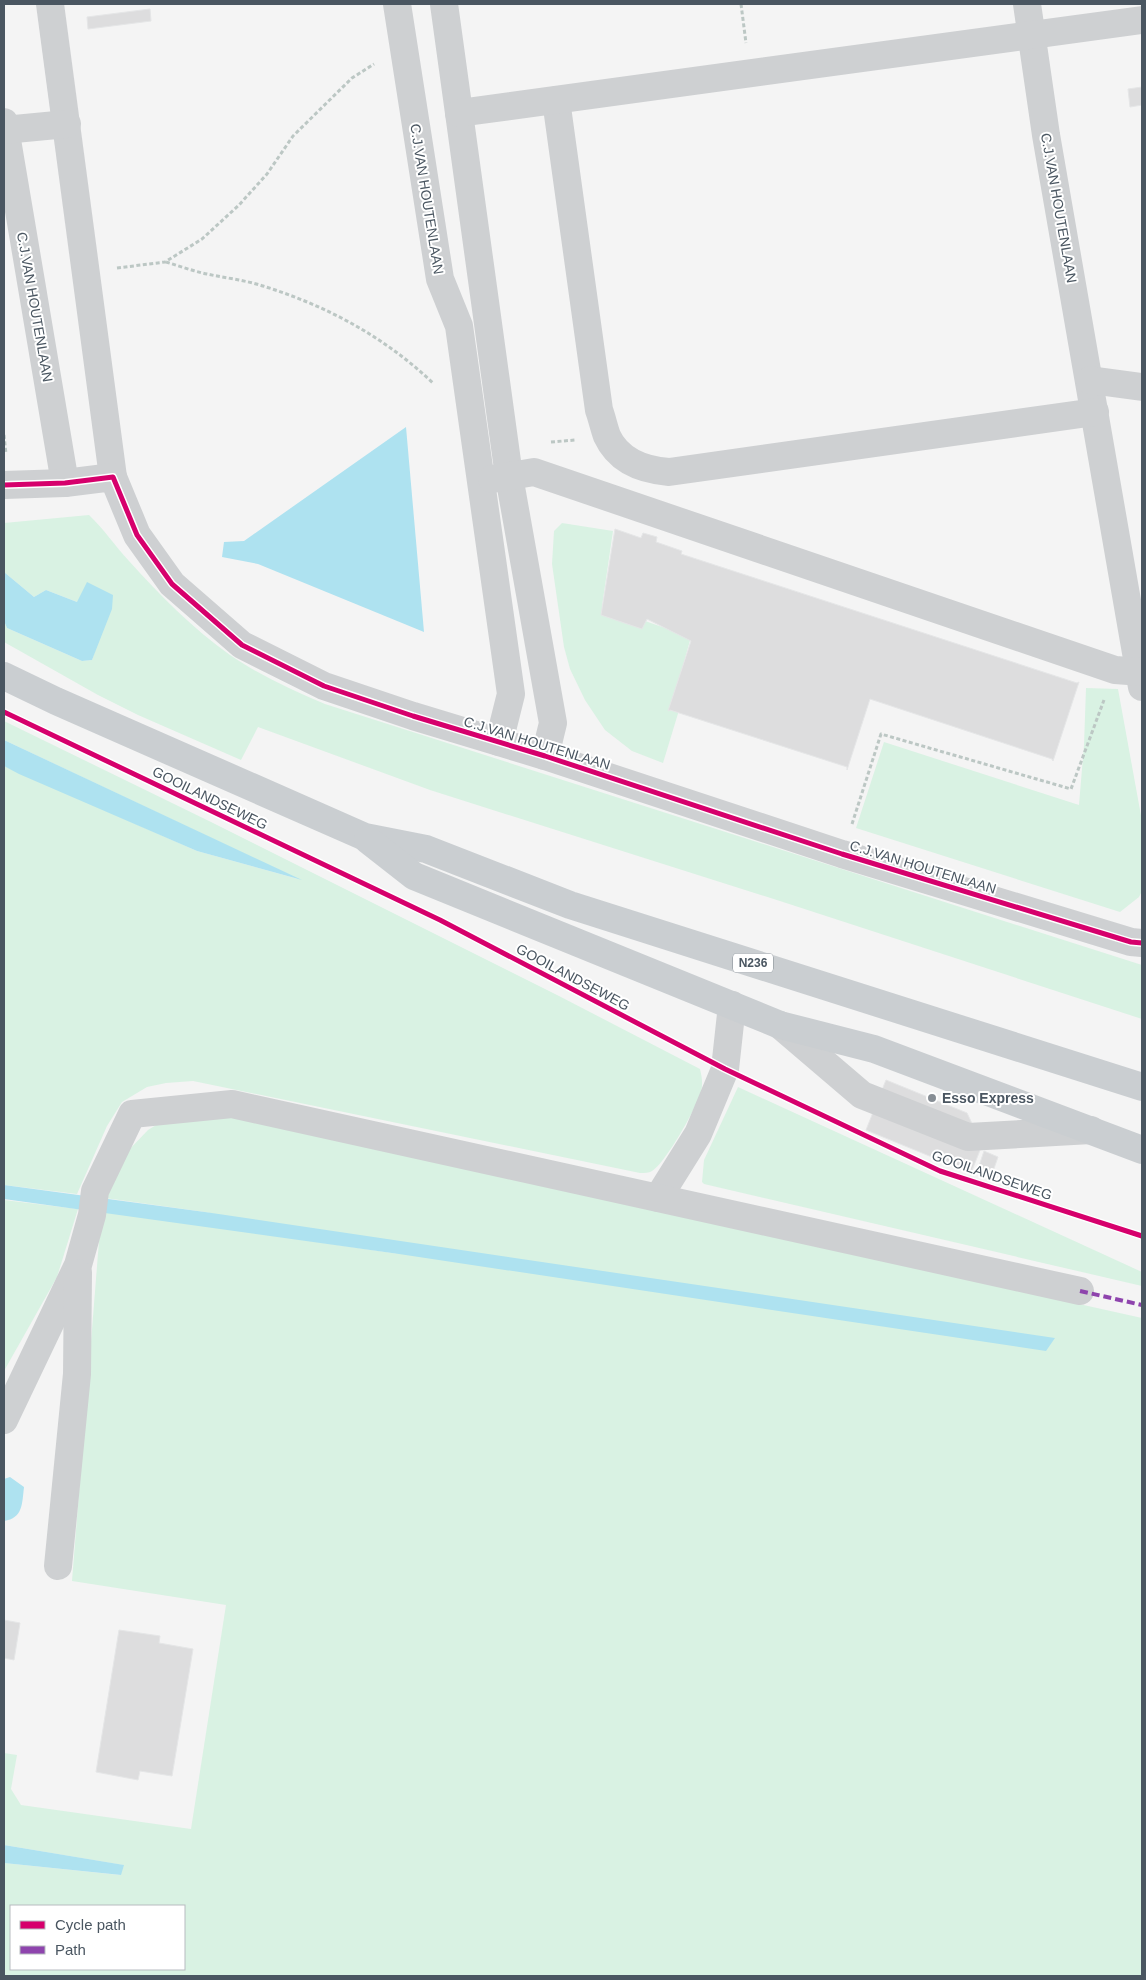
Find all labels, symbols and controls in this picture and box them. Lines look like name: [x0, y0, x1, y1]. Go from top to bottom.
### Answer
street label: C.J.VAN HOUTENLAAN: [407, 123, 447, 275]
street label: C.J.VAN HOUTENLAAN: [1038, 132, 1080, 284]
street label: C.J.VAN HOUTENLAAN: [14, 231, 56, 383]
street label: C.J.VAN HOUTENLAAN: [462, 713, 612, 773]
street label: GOOILANDSEWEG: [150, 763, 270, 833]
street label: C.J.VAN HOUTENLAAN: [848, 837, 998, 897]
street label: GOOILANDSEWEG: [514, 940, 632, 1014]
road number: N236: [733, 954, 773, 972]
place label: Esso Express: [942, 1090, 1034, 1106]
marker: Esso Express: [926, 1092, 938, 1104]
street label: GOOILANDSEWEG: [930, 1147, 1054, 1203]
legend: [10, 1905, 185, 1970]
text: Cycle path: [55, 1916, 126, 1933]
text: Path: [55, 1941, 86, 1958]

